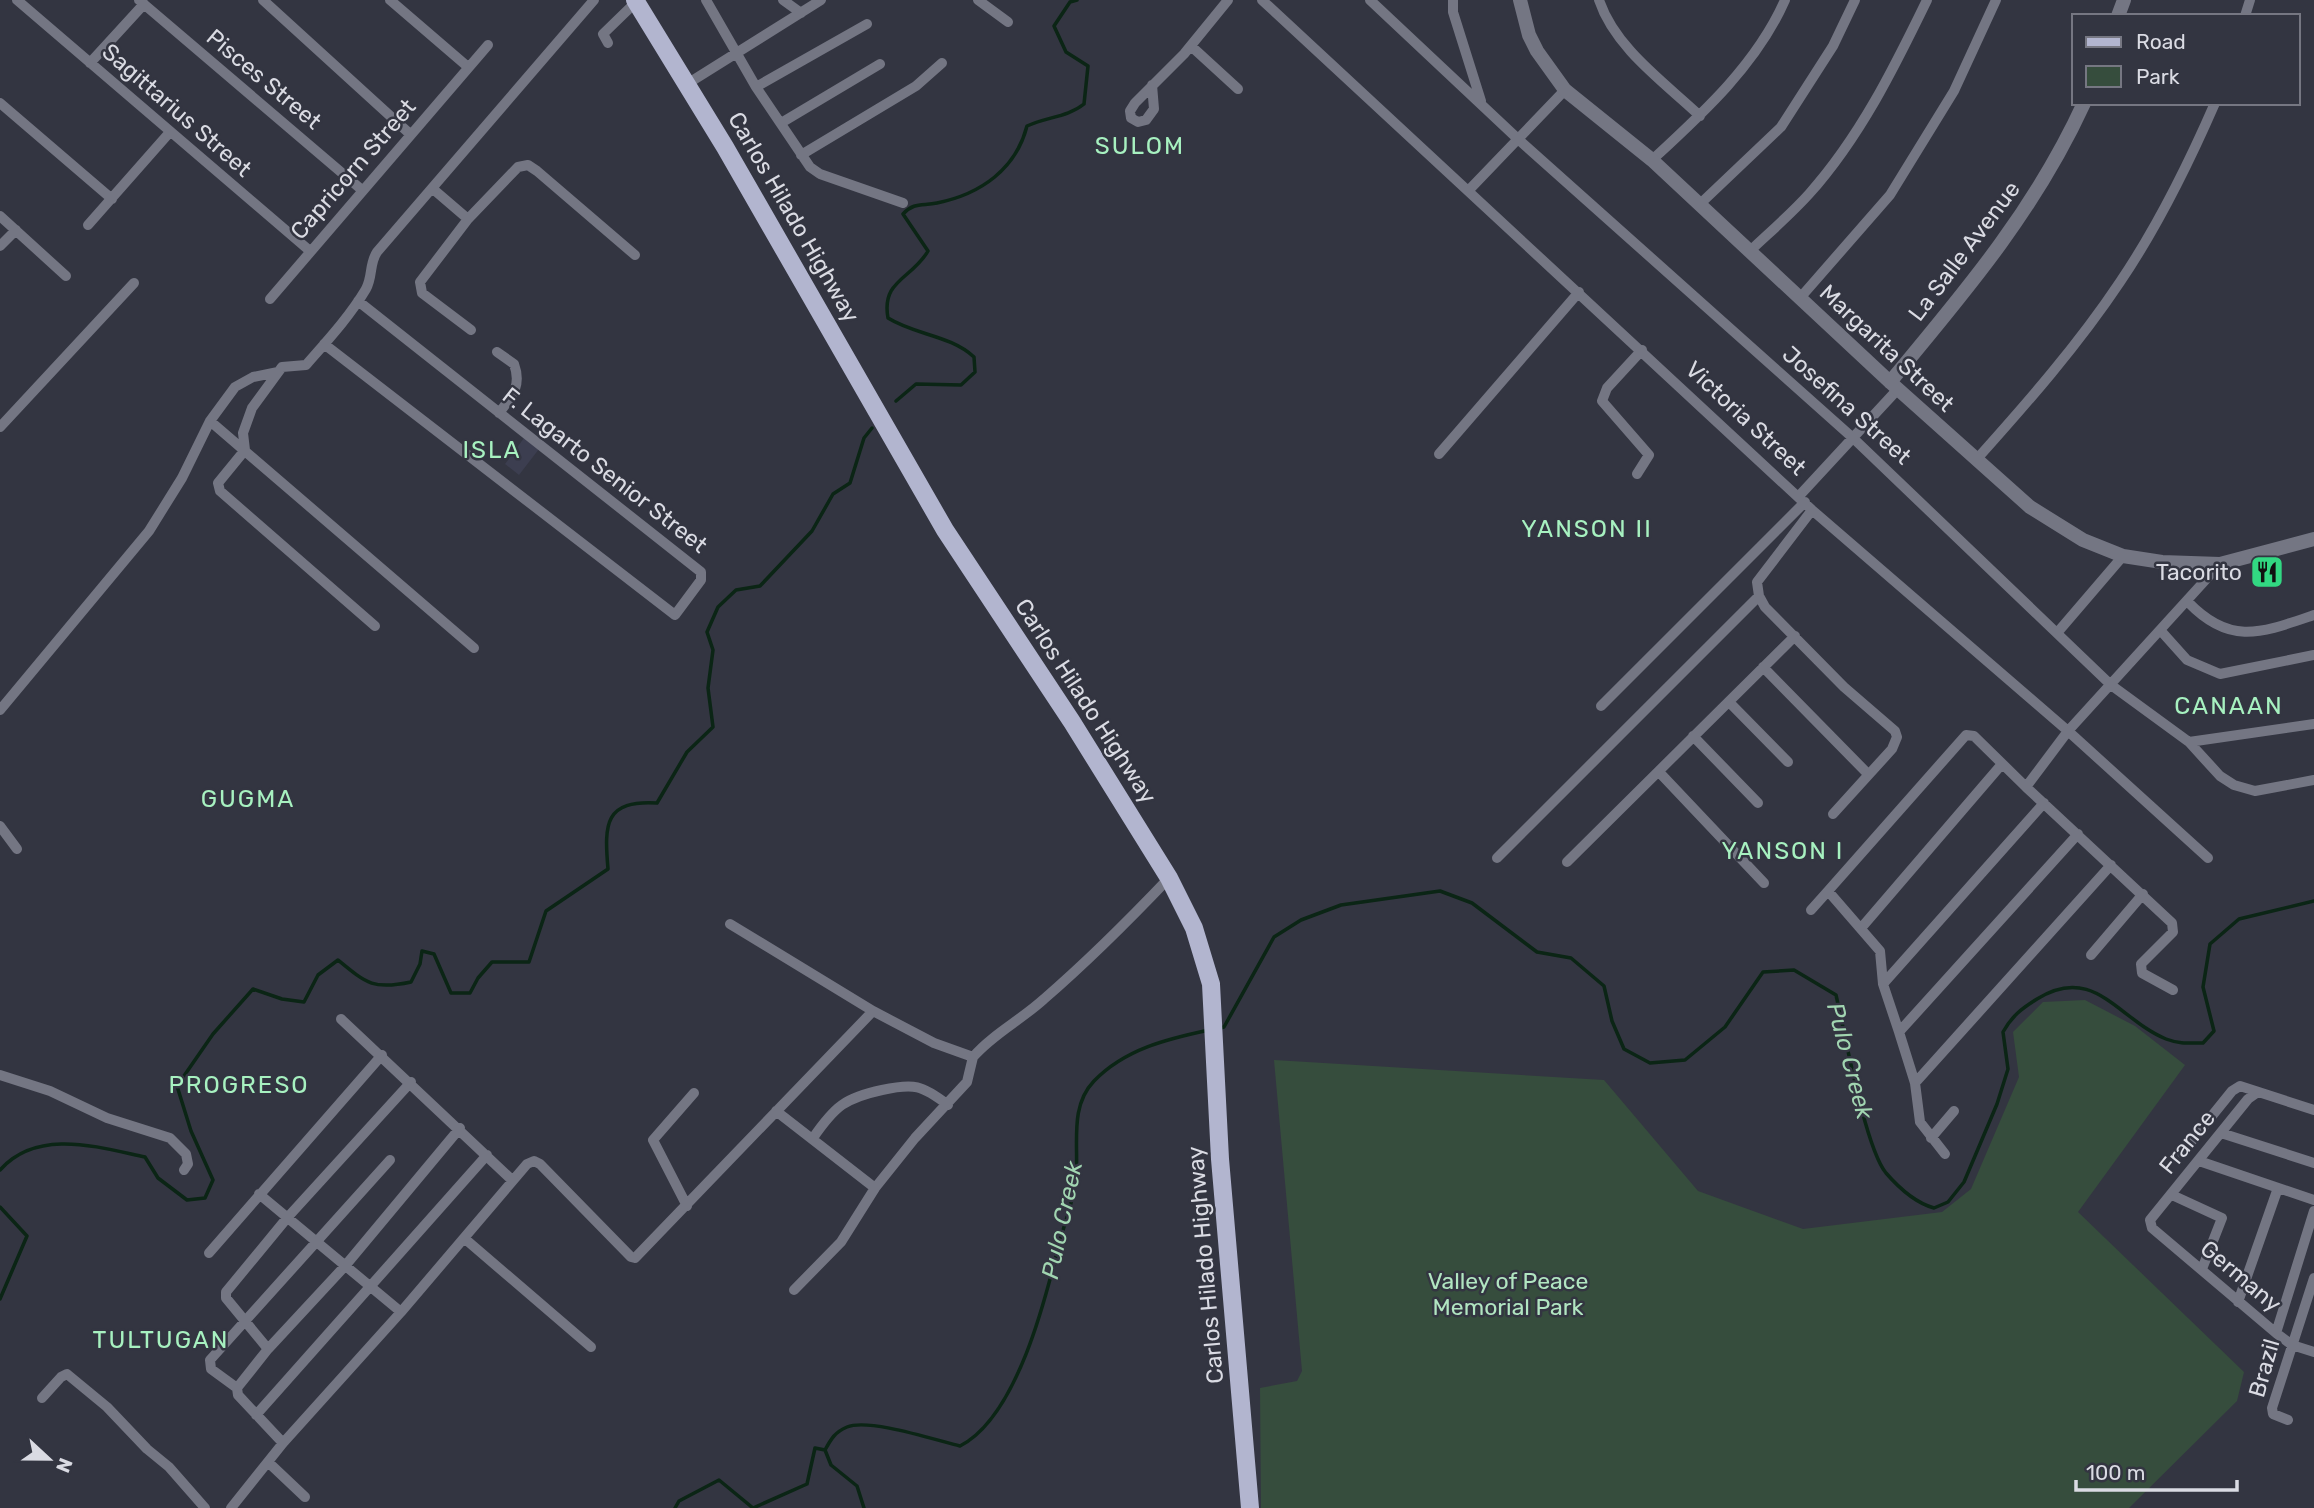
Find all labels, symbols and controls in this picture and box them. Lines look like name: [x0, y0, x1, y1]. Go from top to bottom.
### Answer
legend: [2072, 14, 2300, 105]
street label: Pisces Street: [201, 23, 327, 135]
text: Road: [2136, 29, 2186, 54]
street label: Sagittarius Street: [96, 37, 258, 183]
text: Park: [2136, 64, 2180, 89]
street label: Capricorn Street: [284, 93, 422, 245]
street label: Carlos Hilado Highway: [722, 107, 866, 328]
district label: SULOM: [1095, 132, 1185, 160]
street label: La Salle Avenue: [1902, 176, 2026, 326]
street label: Margarita Street: [1814, 278, 1960, 418]
street label: Josefina Street: [1777, 340, 1917, 470]
street label: Victoria Street: [1680, 355, 1812, 481]
street label: F. Lagarto Senior Street: [497, 381, 713, 559]
district label: ISLA: [462, 436, 522, 464]
district label: YANSON II: [1521, 515, 1653, 543]
restaurant icon: Tacorito: [2248, 553, 2286, 591]
place label: Tacorito: [2156, 558, 2242, 586]
street label: Carlos Hilado Highway: [1009, 593, 1163, 809]
district label: CANAAN: [2174, 692, 2284, 720]
district label: GUGMA: [201, 785, 295, 813]
district label: YANSON I: [1722, 837, 1844, 865]
water label: Pulo Creek: [1821, 1000, 1879, 1123]
district label: PROGRESO: [168, 1071, 310, 1099]
street label: France: [2153, 1104, 2221, 1180]
street label: Carlos Hilado Highway: [1181, 1145, 1229, 1385]
water label: Pulo Creek: [1036, 1158, 1088, 1281]
street label: Germany: [2195, 1234, 2287, 1318]
park label: Valley of Peace Memorial Park: [1428, 1267, 1588, 1321]
district label: TULTUGAN: [93, 1326, 229, 1354]
street label: Brazil: [2242, 1336, 2286, 1400]
north arrow: [14, 1424, 84, 1494]
scale bar: [2076, 1448, 2237, 1492]
text: N: [51, 1455, 78, 1476]
text: 100 m: [2086, 1460, 2145, 1485]

